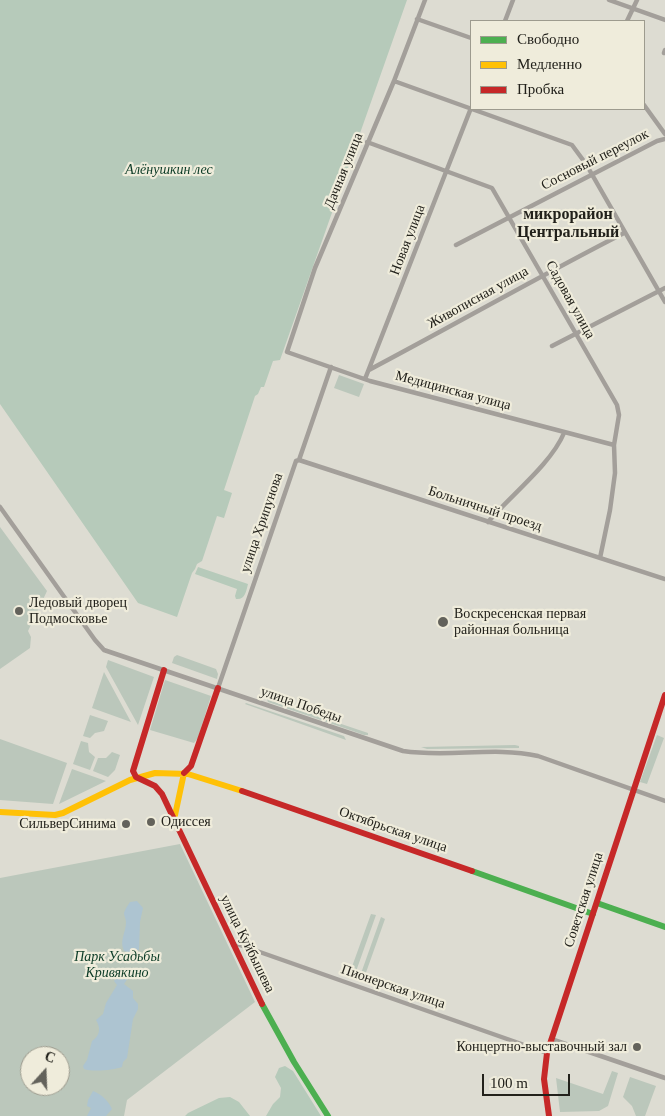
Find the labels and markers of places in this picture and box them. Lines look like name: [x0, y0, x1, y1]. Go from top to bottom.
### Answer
place label: Ледовый дворец Подмосковье: [29, 595, 127, 628]
marker: Ледовый дворец Подмосковье: [13, 605, 25, 617]
place label: Воскресенская первая районная больница: [454, 606, 586, 638]
marker: Воскресенская первая районная больница: [436, 615, 450, 629]
place label: Одиссея: [161, 814, 211, 830]
place label: СильверСинима: [19, 816, 116, 832]
marker: Одиссея: [145, 816, 157, 828]
marker: СильверСинима: [120, 818, 132, 830]
place label: Концертно-выставочный зал: [456, 1039, 627, 1055]
marker: Концертно-выставочный зал: [631, 1041, 643, 1053]

